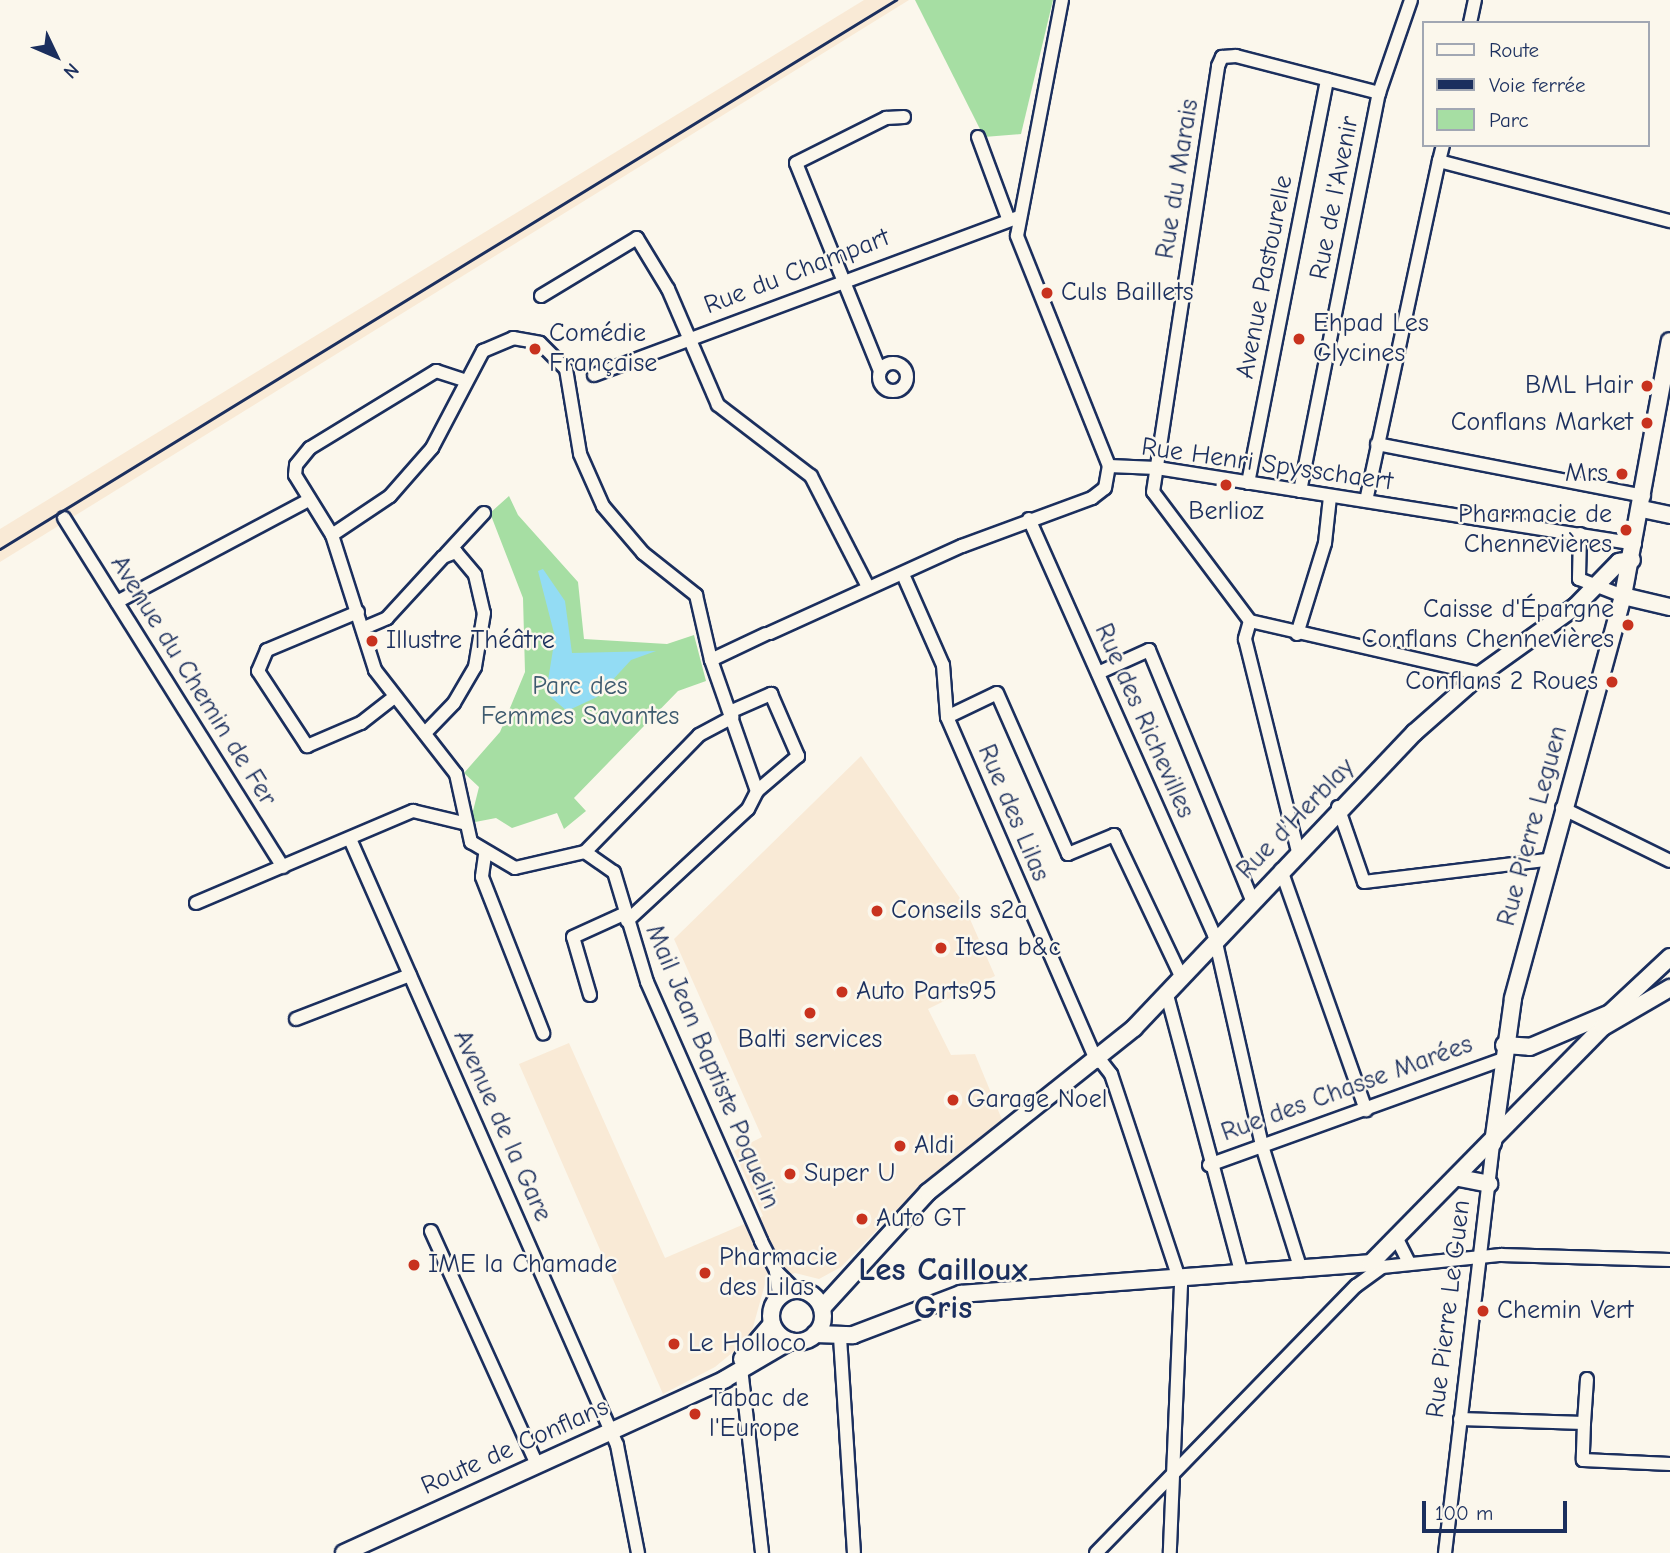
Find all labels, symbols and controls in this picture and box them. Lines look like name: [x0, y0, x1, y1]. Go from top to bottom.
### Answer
north arrow: [21, 21, 91, 91]
legend: [1422, 21, 1649, 147]
text: Route: [1489, 38, 1539, 62]
text: N: [59, 58, 83, 83]
text: Voie ferrée: [1489, 73, 1586, 97]
street label: Rue du Marais: [1150, 97, 1206, 261]
text: Parc: [1489, 108, 1529, 132]
street label: Rue de l'Avenir: [1304, 114, 1366, 282]
street label: Avenue Pastourelle: [1230, 173, 1300, 381]
street label: Rue du Champart: [700, 222, 894, 322]
place label: Culs Baillets: [1061, 277, 1194, 309]
marker: Culs Baillets: [1039, 285, 1055, 301]
place label: Ehpad Les Glycines: [1313, 308, 1429, 370]
place label: Comédie Française: [549, 318, 657, 380]
marker: Ehpad Les Glycines: [1291, 331, 1307, 347]
marker: Comédie Française: [527, 341, 543, 357]
place label: BML Hair: [1525, 370, 1633, 402]
marker: BML Hair: [1639, 378, 1655, 394]
place label: Conflans Market: [1451, 407, 1633, 439]
marker: Conflans Market: [1639, 415, 1655, 431]
street label: Rue Henri Spysschaert: [1139, 432, 1395, 498]
place label: Mrs: [1565, 458, 1608, 490]
marker: Mrs: [1614, 466, 1630, 482]
marker: Berlioz: [1218, 477, 1234, 493]
place label: Berlioz: [1188, 496, 1264, 528]
place label: Pharmacie de Chennevières: [1458, 499, 1612, 560]
marker: Pharmacie de Chennevières: [1618, 522, 1634, 538]
street label: Avenue du Chemin de Fer: [103, 550, 283, 812]
place label: Caisse d'Épargne Conflans Chennevières: [1361, 594, 1614, 656]
marker: Caisse d'Épargne Conflans Chennevières: [1620, 617, 1636, 633]
street label: Rue des Richevilles: [1087, 619, 1201, 823]
place label: Illustre Théâtre: [386, 625, 555, 657]
marker: Illustre Théâtre: [364, 633, 380, 649]
place label: Conflans 2 Roues: [1405, 666, 1598, 698]
park label: Parc des Femmes Savantes: [481, 671, 679, 732]
marker: Conflans 2 Roues: [1604, 674, 1620, 690]
street label: Rue Pierre Leguen: [1491, 723, 1575, 929]
street label: Rue des Lilas: [970, 740, 1056, 886]
street label: Rue d'Herblay: [1231, 752, 1361, 886]
place label: Conseils s2a: [891, 895, 1028, 927]
marker: Conseils s2a: [869, 903, 885, 919]
street label: Mail Jean Baptiste Poquelin: [638, 920, 786, 1214]
place label: Itesa b&c: [955, 932, 1061, 964]
marker: Itesa b&c: [933, 940, 949, 956]
place label: Auto Parts95: [856, 976, 997, 1008]
marker: Auto Parts95: [834, 984, 850, 1000]
marker: Balti services: [802, 1005, 818, 1021]
place label: Balti services: [738, 1024, 882, 1056]
street label: Avenue de la Gare: [446, 1026, 558, 1226]
street label: Rue des Chasse Marées: [1217, 1029, 1477, 1149]
place label: Garage Noel: [967, 1084, 1107, 1116]
marker: Garage Noel: [945, 1092, 961, 1108]
place label: Aldi: [914, 1130, 954, 1162]
marker: Aldi: [892, 1138, 908, 1154]
place label: Super U: [804, 1158, 895, 1190]
marker: Super U: [782, 1166, 798, 1182]
street label: Rue Pierre Le Guen: [1420, 1198, 1478, 1420]
place label: Auto GT: [876, 1203, 966, 1235]
marker: Auto GT: [854, 1211, 870, 1227]
place label: Pharmacie des Lilas: [719, 1242, 838, 1304]
place label: IME la Chamade: [428, 1249, 617, 1281]
district label: Les Cailloux Gris: [858, 1250, 1028, 1328]
marker: IME la Chamade: [406, 1257, 422, 1273]
marker: Pharmacie des Lilas: [697, 1265, 713, 1281]
place label: Chemin Vert: [1497, 1295, 1634, 1327]
marker: Chemin Vert: [1475, 1303, 1491, 1319]
place label: Le Holloco: [688, 1328, 806, 1360]
marker: Le Holloco: [666, 1336, 682, 1352]
place label: Tabac de l'Europe: [709, 1383, 809, 1444]
street label: Route de Conflans: [416, 1392, 614, 1502]
marker: Tabac de l'Europe: [687, 1406, 703, 1422]
scale bar: [1425, 1486, 1570, 1530]
text: 100 m: [1435, 1501, 1493, 1525]

